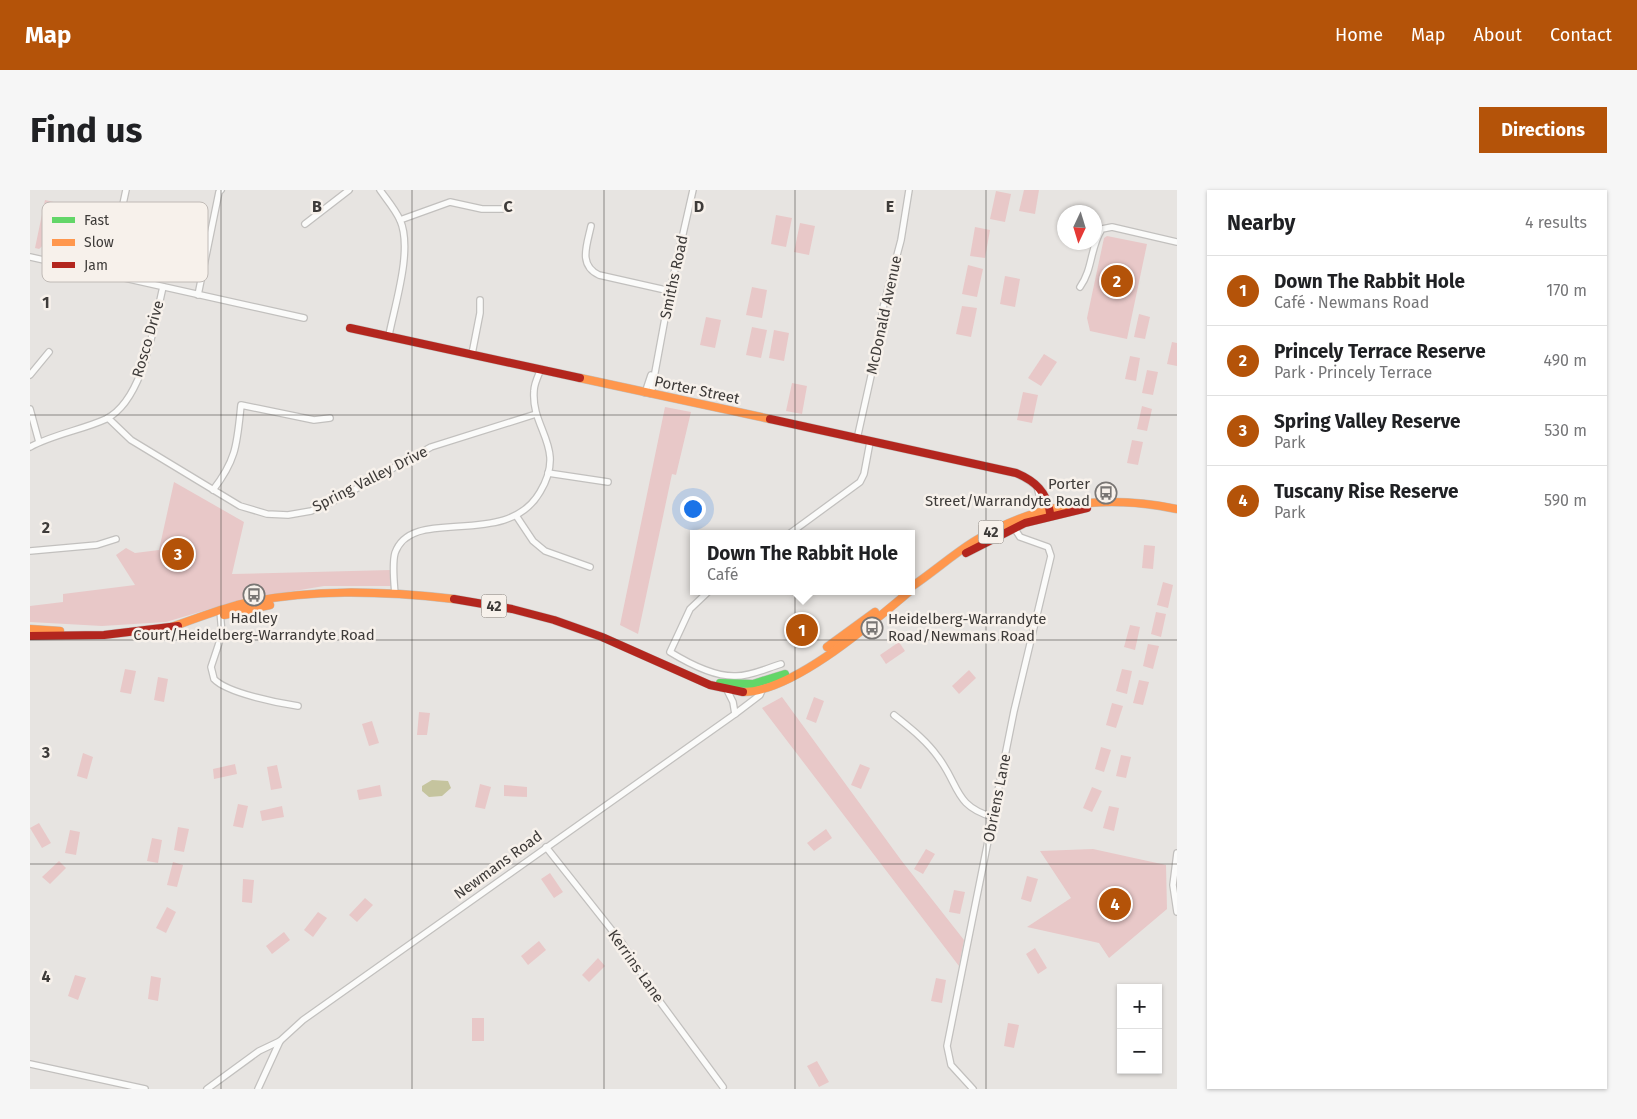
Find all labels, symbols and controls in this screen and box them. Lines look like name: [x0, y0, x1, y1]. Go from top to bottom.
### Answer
text: Map: [25, 21, 71, 49]
text: Home: [1335, 24, 1383, 46]
text: Map: [1411, 24, 1445, 46]
text: About: [1473, 24, 1522, 46]
text: Contact: [1550, 24, 1612, 46]
button: Directions: [1479, 107, 1607, 153]
text: Find us: [30, 109, 142, 151]
text: B: [312, 197, 322, 216]
text: C: [503, 197, 513, 216]
text: D: [694, 197, 704, 216]
text: E: [886, 197, 894, 216]
legend: [42, 202, 208, 282]
north arrow: [1057, 205, 1102, 250]
text: Nearby: [1227, 210, 1295, 236]
text: Fast: [84, 212, 110, 229]
text: 4 results: [1525, 213, 1587, 232]
text: Slow: [84, 234, 114, 251]
street label: Smiths Road: [656, 234, 692, 320]
street label: McDonald Avenue: [863, 254, 905, 376]
text: Jam: [84, 257, 108, 274]
pin: 2: [1101, 262, 1133, 300]
text: Down The Rabbit Hole: [1274, 270, 1465, 293]
text: 1: [1239, 281, 1247, 300]
text: 170 m: [1546, 281, 1587, 300]
text: 1: [42, 293, 50, 312]
text: Café · Newmans Road: [1274, 293, 1429, 312]
street label: Rosco Drive: [128, 298, 168, 380]
text: Princely Terrace Reserve: [1274, 340, 1486, 363]
text: 2: [1239, 351, 1247, 370]
text: 490 m: [1544, 351, 1587, 370]
text: Park · Princely Terrace: [1274, 363, 1432, 382]
street label: Porter Street: [653, 372, 742, 408]
text: Spring Valley Reserve: [1274, 410, 1461, 433]
text: 3: [1239, 421, 1247, 440]
text: 530 m: [1544, 421, 1587, 440]
text: Park: [1274, 433, 1306, 452]
street label: Spring Valley Drive: [309, 442, 431, 516]
place label: Porter Street/Warrandyte Road: [925, 475, 1090, 510]
text: Tuscany Rise Reserve: [1274, 480, 1459, 503]
bus stop icon: Porter Street/Warrandyte Road: [1094, 481, 1118, 505]
text: 4: [1238, 491, 1248, 510]
text: 590 m: [1544, 491, 1587, 510]
your location: [680, 496, 706, 522]
text: Park: [1274, 503, 1306, 522]
text: 2: [42, 518, 50, 537]
road number: 42: [978, 521, 1004, 544]
popup: [690, 530, 915, 595]
pin: 3: [162, 535, 194, 573]
text: Down The Rabbit Hole: [707, 542, 898, 565]
text: Café: [707, 565, 738, 584]
bus stop icon: Hadley Court/Heidelberg-Warrandyte Road: [242, 583, 266, 607]
road number: 42: [482, 594, 506, 618]
place label: Hadley Court/Heidelberg-Warrandyte Road: [133, 609, 375, 644]
place label: Heidelberg-Warrandyte Road/Newmans Road: [888, 610, 1046, 645]
pin: 1: [786, 611, 818, 649]
bus stop icon: Heidelberg-Warrandyte Road/Newmans Road: [860, 616, 884, 640]
text: 3: [41, 743, 50, 762]
street label: Obriens Lane: [980, 752, 1014, 844]
street label: Newmans Road: [450, 827, 546, 903]
pin: 4: [1099, 885, 1131, 923]
street label: Kerrins Lane: [604, 926, 668, 1006]
text: 4: [41, 967, 51, 986]
map controls: [1117, 984, 1162, 1074]
button: +: [1117, 984, 1162, 1029]
button: −: [1117, 1029, 1162, 1074]

